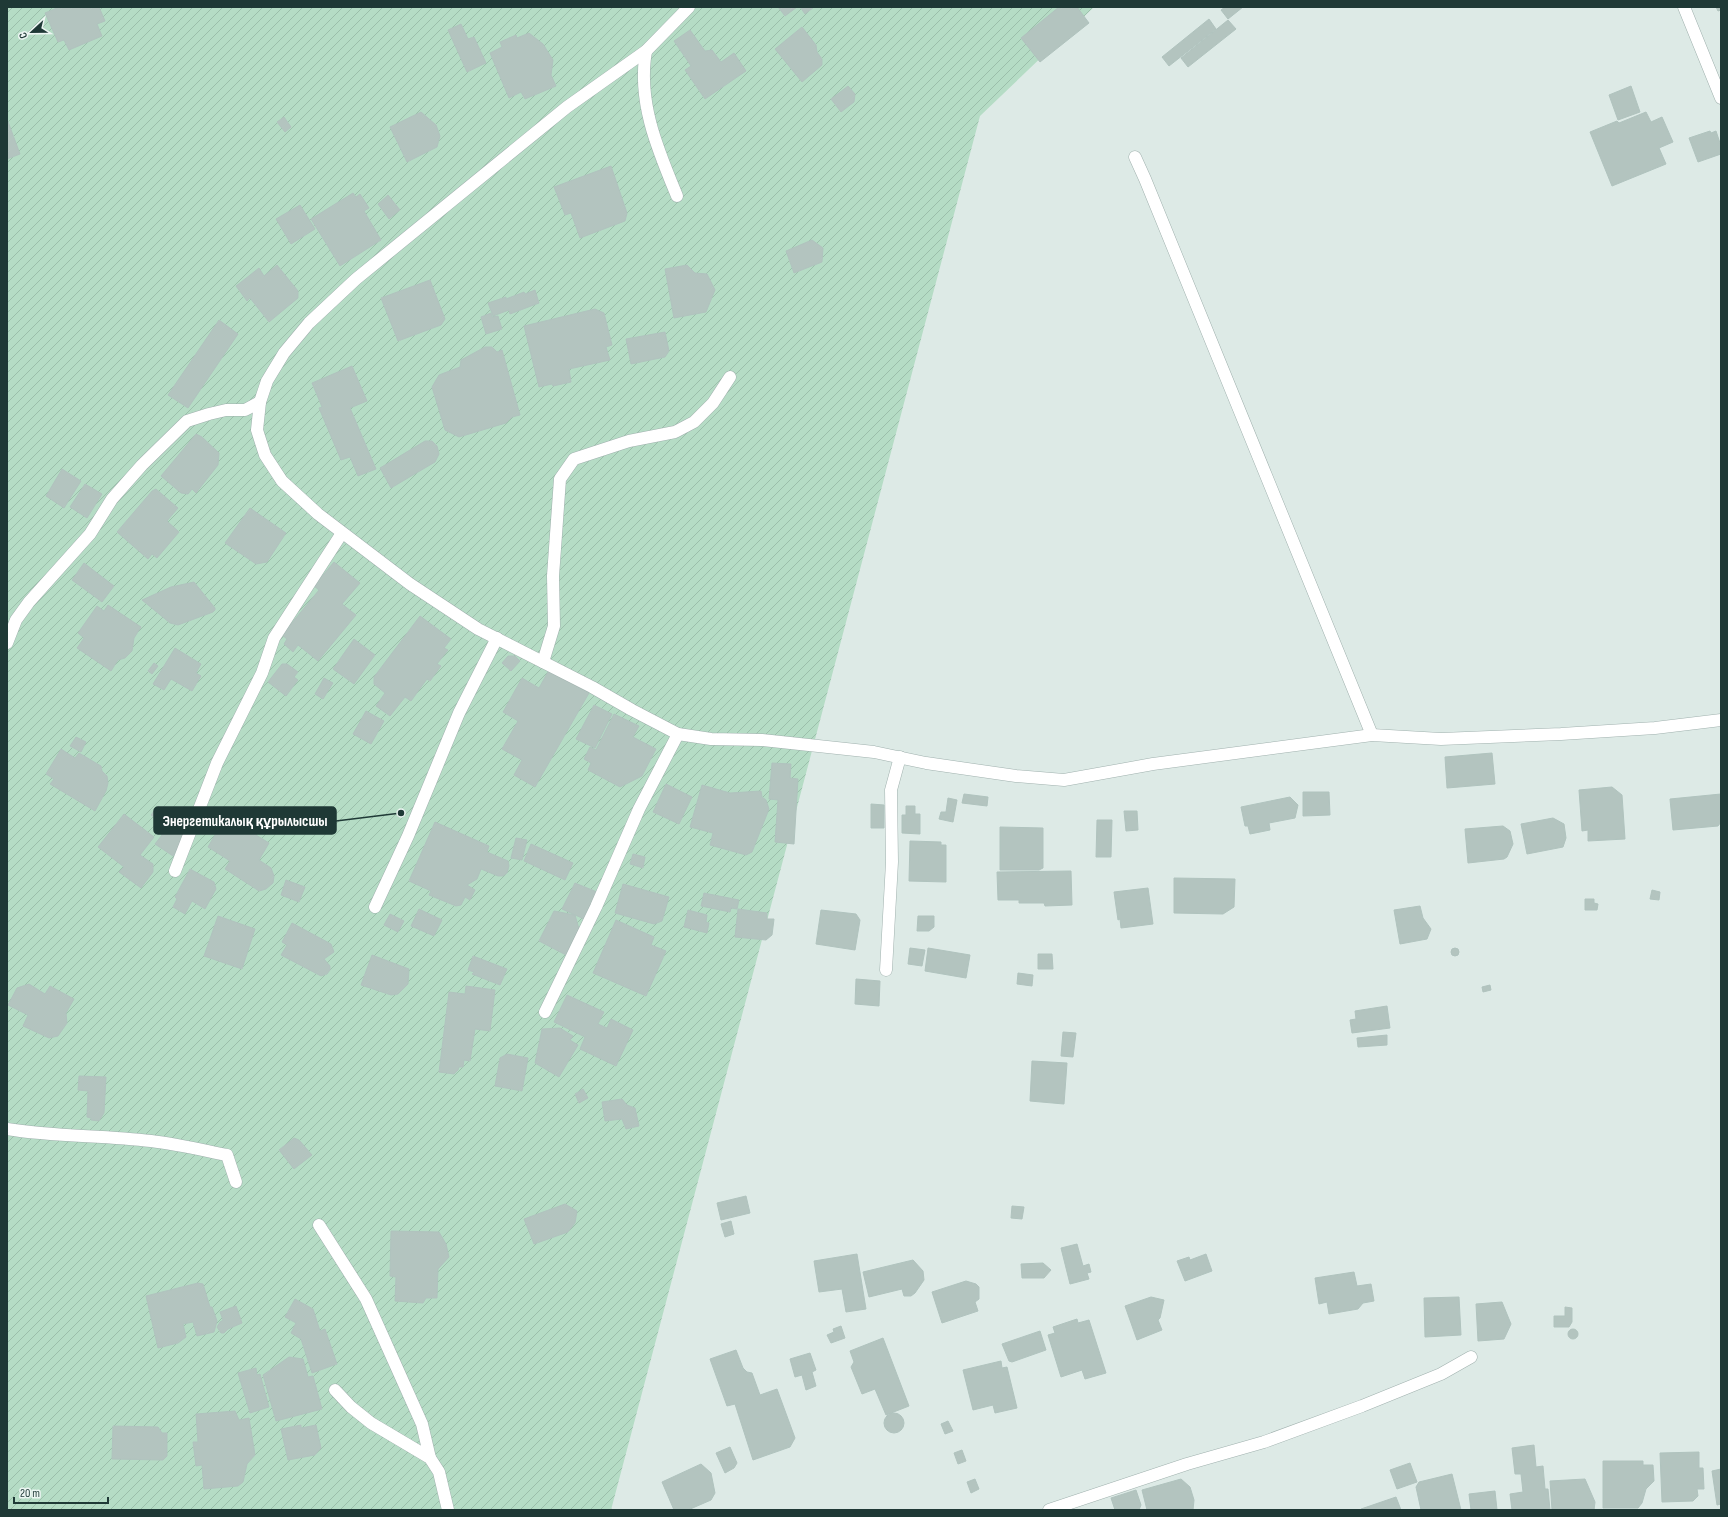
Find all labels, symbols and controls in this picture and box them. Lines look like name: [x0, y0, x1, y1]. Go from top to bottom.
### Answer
north arrow: [12, 12, 52, 52]
text: С: [16, 30, 30, 41]
callout: Энергетикалық құрылысшы: [154, 807, 336, 834]
text: Энергетикалық құрылысшы: [162, 812, 328, 831]
scale bar: [14, 1479, 108, 1505]
text: 20 m: [20, 1486, 40, 1501]

